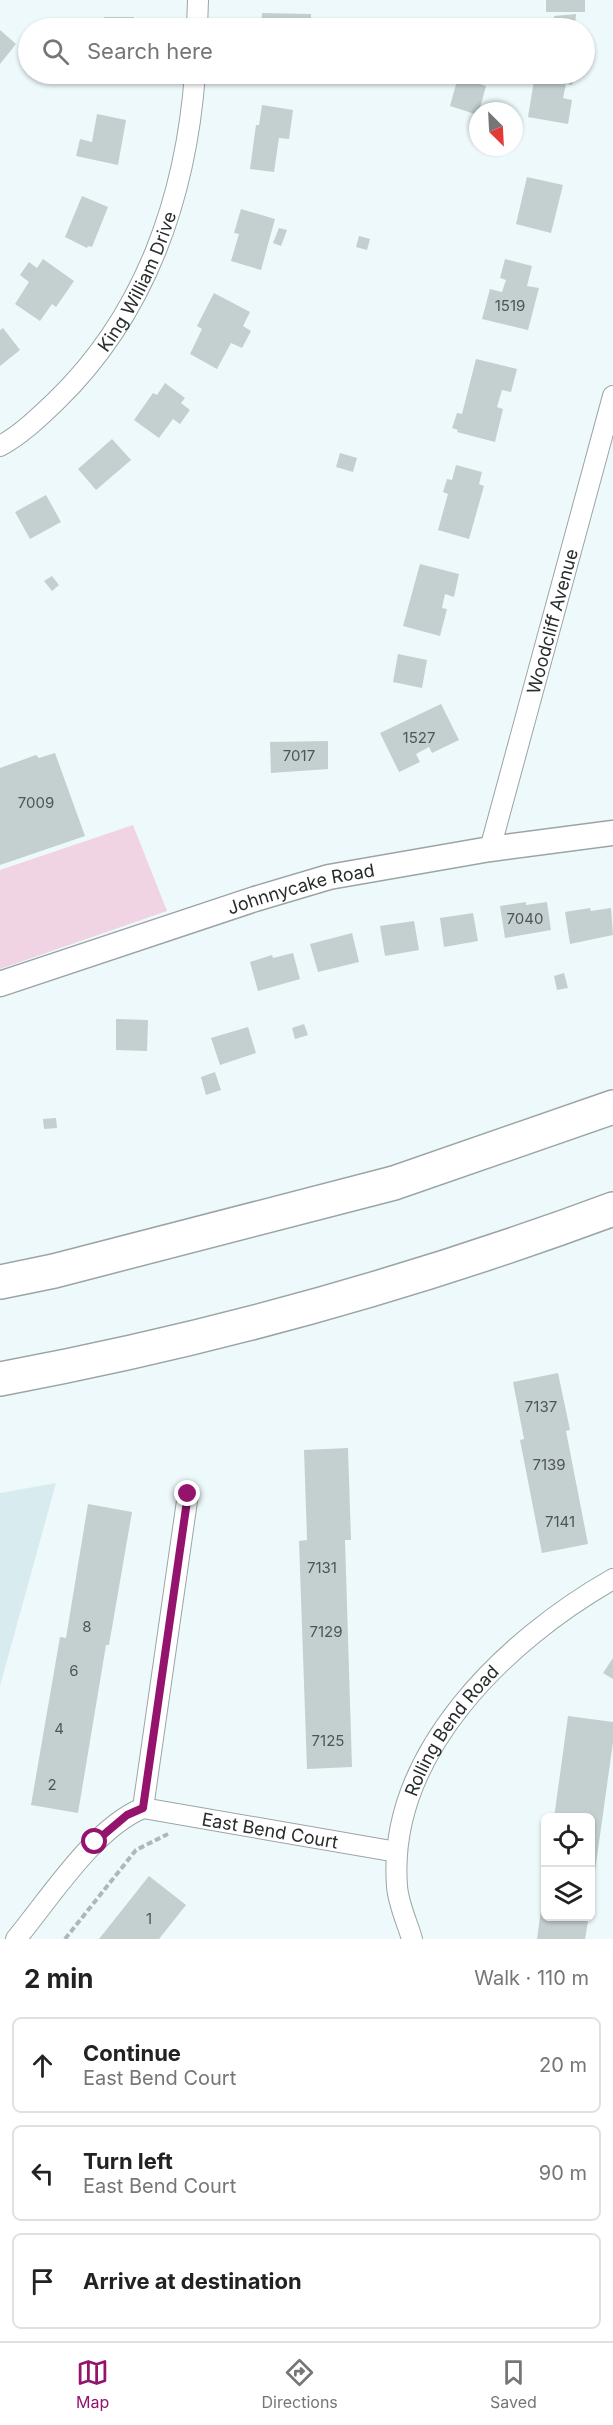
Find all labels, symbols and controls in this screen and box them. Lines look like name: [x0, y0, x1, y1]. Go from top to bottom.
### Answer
search box: [18, 18, 595, 84]
icon: search: [39, 35, 72, 68]
text: Search here: [87, 38, 213, 64]
north arrow: [469, 102, 523, 156]
street label: King William Drive: [93, 209, 180, 355]
house number: 1519: [495, 296, 525, 315]
street label: Woodcliff Avenue: [522, 546, 582, 696]
house number: 1527: [403, 728, 435, 747]
house number: 7017: [283, 746, 315, 765]
house number: 7009: [18, 793, 54, 812]
street label: Johnnycake Road: [225, 859, 376, 918]
house number: 7040: [507, 909, 543, 928]
house number: 7137: [525, 1397, 557, 1416]
house number: 7139: [532, 1455, 566, 1474]
route end: [174, 1480, 200, 1506]
house number: 7141: [545, 1512, 575, 1531]
house number: 7131: [307, 1558, 337, 1577]
house number: 8: [82, 1617, 92, 1636]
house number: 7129: [309, 1622, 343, 1641]
street label: Rolling Bend Road: [400, 1660, 503, 1799]
house number: 6: [69, 1661, 79, 1680]
house number: 4: [54, 1719, 64, 1738]
house number: 7125: [312, 1731, 344, 1750]
house number: 2: [47, 1775, 57, 1794]
street label: East Bend Court: [200, 1808, 340, 1852]
map controls: [541, 1813, 595, 1921]
button: locate: [541, 1813, 595, 1867]
route start: [81, 1828, 107, 1854]
button: layers: [541, 1867, 595, 1921]
house number: 1: [146, 1909, 152, 1928]
text: 2 min: [24, 1963, 94, 1994]
text: Walk · 110 m: [474, 1966, 589, 1990]
text: Continue: [83, 2040, 181, 2066]
icon: ahead: [26, 2049, 59, 2082]
text: 20 m: [539, 2053, 587, 2077]
text: East Bend Court: [83, 2066, 236, 2090]
text: Turn left: [83, 2148, 173, 2174]
icon: left: [26, 2157, 59, 2190]
text: 90 m: [539, 2161, 587, 2185]
text: East Bend Court: [83, 2174, 236, 2198]
icon: arrive: [26, 2265, 59, 2298]
text: Arrive at destination: [83, 2268, 302, 2294]
tab: Map: [76, 2356, 109, 2412]
tab: Directions: [262, 2356, 338, 2412]
tab: Saved: [490, 2356, 537, 2412]

